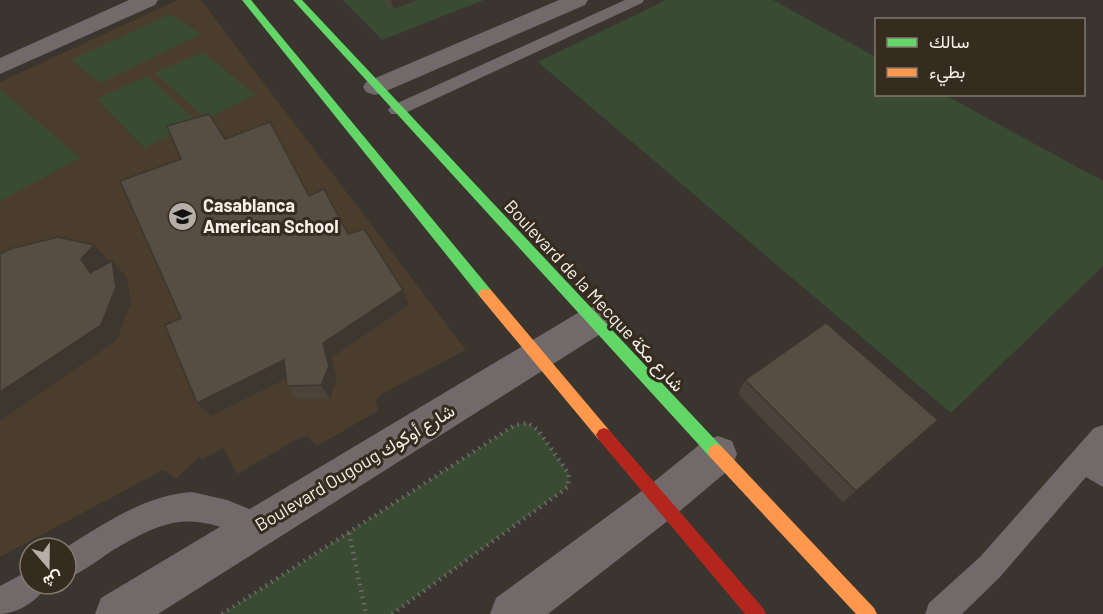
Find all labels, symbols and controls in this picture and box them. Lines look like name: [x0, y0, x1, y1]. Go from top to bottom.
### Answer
legend: [875, 18, 1085, 96]
text: سالك: [929, 30, 969, 52]
text: بطيء: [929, 60, 965, 87]
place label: Casablanca American School: [203, 194, 339, 237]
street label: Boulevard de la Mecque شارع مكة: [499, 195, 689, 397]
school or university icon: Casablanca American School: [166, 200, 198, 232]
street label: Boulevard Ougoug شارع أوكوك: [251, 399, 459, 537]
north arrow: [18, 536, 78, 596]
text: ش: [41, 567, 66, 593]

